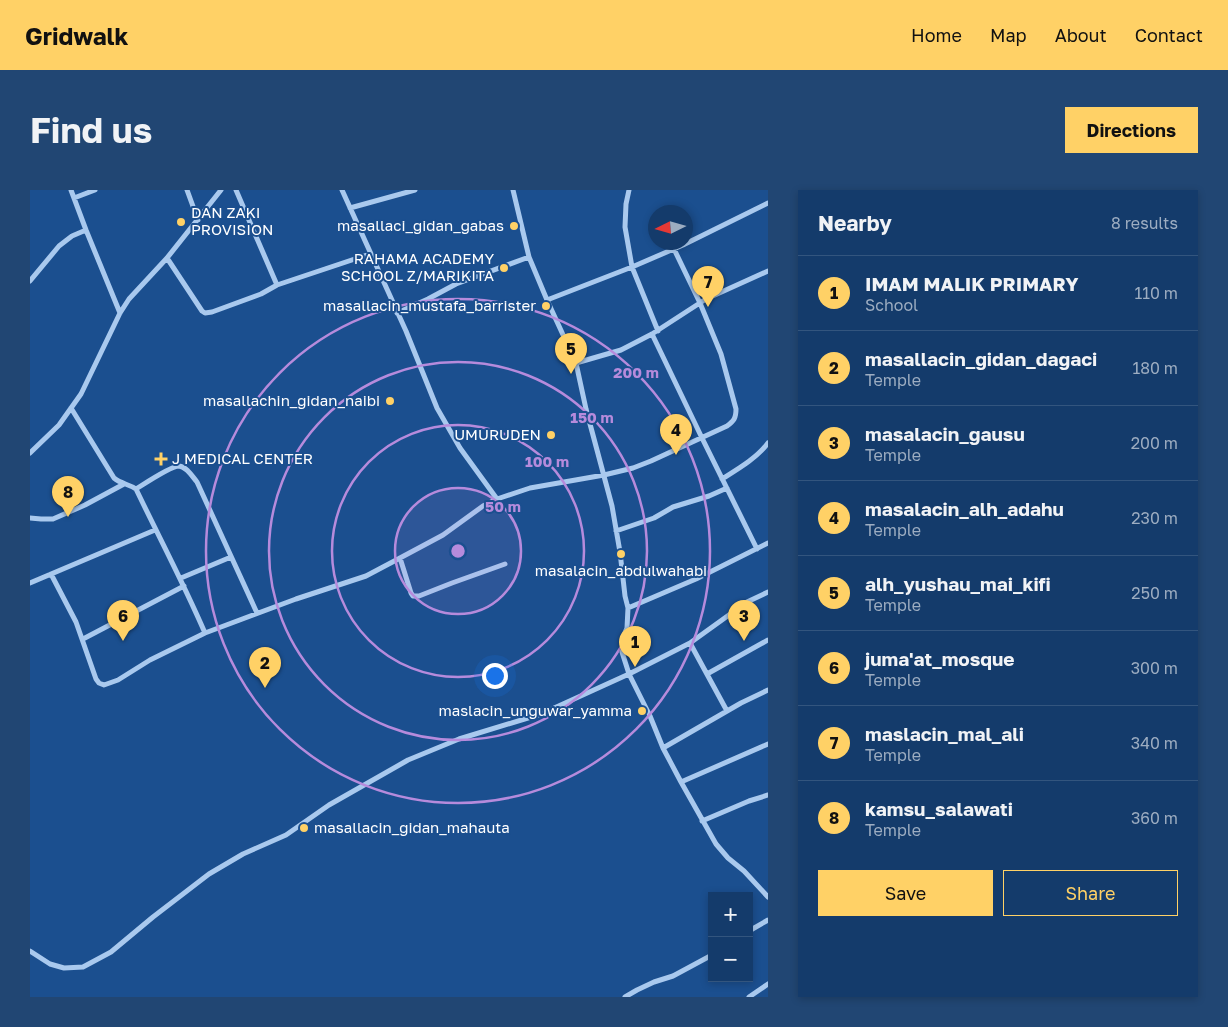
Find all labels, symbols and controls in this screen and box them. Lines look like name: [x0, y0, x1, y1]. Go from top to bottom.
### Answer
text: Gridwalk: [25, 21, 129, 50]
text: Home: [911, 24, 962, 46]
text: Map: [990, 24, 1027, 46]
text: About: [1055, 24, 1107, 46]
text: Contact: [1135, 24, 1203, 46]
button: Directions: [1065, 107, 1198, 153]
text: Find us: [30, 109, 152, 151]
place label: DAN ZAKI PROVISION: [191, 203, 273, 238]
north arrow: [648, 205, 693, 250]
text: Nearby: [818, 210, 892, 236]
text: 8 results: [1111, 213, 1178, 233]
marker: DAN ZAKI PROVISION: [175, 216, 187, 228]
place label: masallaci_gidan_gabas: [337, 216, 504, 234]
marker: masallaci_gidan_gabas: [508, 220, 520, 232]
place label: RAHAMA ACADEMY SCHOOL Z/MARIKITA: [341, 249, 494, 284]
marker: RAHAMA ACADEMY SCHOOL Z/MARIKITA: [498, 262, 510, 274]
pin: 7: [692, 266, 724, 307]
text: IMAM MALIK PRIMARY: [865, 272, 1079, 295]
text: 1: [830, 283, 838, 303]
text: 110 m: [1134, 283, 1178, 303]
text: School: [865, 295, 918, 315]
place label: masallacin_mustafa_barrister: [323, 296, 536, 314]
marker: masallacin_mustafa_barrister: [540, 300, 552, 312]
pin: 5: [555, 333, 587, 374]
text: masallacin_gidan_dagaci: [865, 347, 1097, 370]
text: 2: [829, 358, 839, 378]
text: 180 m: [1132, 358, 1178, 378]
text: 200 m: [613, 363, 659, 381]
text: Temple: [865, 370, 921, 390]
place label: masallachin_gidan_naibi: [203, 391, 380, 409]
marker: masallachin_gidan_naibi: [384, 395, 396, 407]
text: 150 m: [570, 408, 614, 426]
pin: 4: [660, 414, 692, 455]
text: masalacin_gausu: [865, 422, 1025, 445]
place label: UMURUDEN: [454, 425, 541, 443]
marker: UMURUDEN: [545, 429, 557, 441]
text: 3: [829, 433, 839, 453]
text: 200 m: [1131, 433, 1178, 453]
text: Temple: [865, 445, 921, 465]
place label: J MEDICAL CENTER: [172, 449, 313, 467]
marker: J MEDICAL CENTER: [154, 452, 168, 466]
text: 100 m: [525, 452, 569, 470]
pin: 8: [52, 476, 84, 517]
text: 50 m: [485, 497, 521, 515]
text: masalacin_alh_adahu: [865, 497, 1064, 520]
text: 4: [829, 508, 839, 528]
text: 230 m: [1131, 508, 1178, 528]
text: Temple: [865, 520, 921, 540]
centre of rings: [449, 542, 467, 560]
marker: masalacin_abdulwahabi: [615, 548, 627, 560]
place label: masalacin_abdulwahabi: [535, 561, 707, 579]
text: alh_yushau_mai_kifi: [865, 572, 1051, 595]
text: 5: [829, 583, 839, 603]
text: 250 m: [1131, 583, 1178, 603]
text: Temple: [865, 595, 921, 615]
pin: 6: [107, 600, 139, 641]
pin: 3: [728, 600, 760, 641]
pin: 1: [619, 626, 651, 667]
pin: 2: [249, 647, 281, 688]
text: juma'at_mosque: [865, 647, 1015, 670]
text: 6: [829, 658, 839, 678]
text: 300 m: [1131, 658, 1178, 678]
your location: [482, 663, 508, 689]
text: Temple: [865, 670, 921, 690]
place label: maslacin_unguwar_yamma: [438, 701, 632, 719]
marker: maslacin_unguwar_yamma: [636, 705, 648, 717]
text: maslacin_mal_ali: [865, 722, 1024, 745]
text: 7: [830, 733, 838, 753]
text: 340 m: [1131, 733, 1178, 753]
text: Temple: [865, 745, 921, 765]
text: kamsu_salawati: [865, 797, 1013, 820]
text: 8: [829, 808, 839, 828]
text: 360 m: [1131, 808, 1178, 828]
place label: masallacin_gidan_mahauta: [314, 818, 510, 836]
text: Temple: [865, 820, 921, 840]
marker: masallacin_gidan_mahauta: [298, 822, 310, 834]
button: Save: [818, 870, 993, 916]
button: Share: [1003, 870, 1178, 916]
map controls: [708, 892, 753, 982]
button: +: [708, 892, 753, 937]
button: −: [708, 937, 753, 982]

